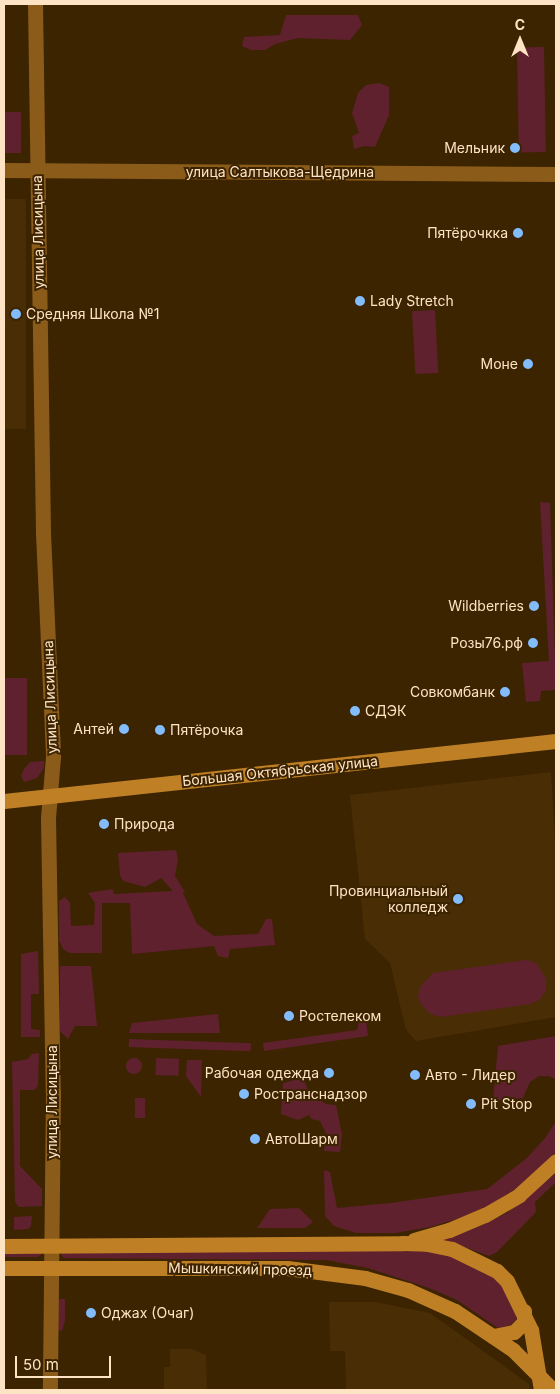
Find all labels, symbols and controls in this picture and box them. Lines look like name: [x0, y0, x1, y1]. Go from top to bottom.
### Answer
north arrow: [495, 15, 545, 65]
text: С: [515, 16, 525, 33]
place label: Мельник: [444, 140, 505, 156]
marker: Мельник: [509, 142, 521, 154]
street label: улица Салтыкова-Щедрина: [186, 164, 374, 180]
street label: улица Лисицына: [29, 175, 47, 289]
place label: Пятёрочкка: [427, 225, 508, 241]
marker: Пятёрочкка: [512, 227, 524, 239]
place label: Lady Stretch: [370, 293, 454, 309]
marker: Lady Stretch: [354, 295, 366, 307]
place label: Средняя Школа №1: [26, 306, 159, 322]
marker: Средняя Школа №1: [10, 308, 22, 320]
place label: Моне: [481, 356, 518, 372]
marker: Моне: [522, 358, 534, 370]
place label: Wildberries: [448, 598, 524, 614]
marker: Wildberries: [528, 600, 540, 612]
place label: Розы76.рф: [450, 635, 523, 651]
marker: Розы76.рф: [527, 637, 539, 649]
street label: улица Лисицына: [40, 640, 60, 754]
place label: Совкомбанк: [410, 684, 495, 700]
marker: Совкомбанк: [499, 686, 511, 698]
place label: СДЭК: [365, 703, 406, 719]
marker: СДЭК: [349, 705, 361, 717]
place label: Антей: [73, 721, 114, 737]
place label: Пятёрочка: [170, 722, 243, 738]
marker: Антей: [118, 723, 130, 735]
marker: Пятёрочка: [154, 724, 166, 736]
street label: Большая Октябрьская улица: [181, 752, 379, 790]
place label: Природа: [114, 816, 175, 832]
marker: Природа: [98, 818, 110, 830]
place label: Провинциальный колледж: [329, 883, 448, 916]
marker: Провинциальный колледж: [452, 893, 464, 905]
place label: Ростелеком: [299, 1008, 381, 1024]
marker: Ростелеком: [283, 1010, 295, 1022]
street label: улица Лисицына: [44, 1045, 60, 1159]
place label: Рабочая одежда: [205, 1065, 319, 1081]
marker: Рабочая одежда: [323, 1067, 335, 1079]
place label: Авто - Лидер: [425, 1067, 516, 1083]
marker: Авто - Лидер: [409, 1069, 421, 1081]
place label: Ространснадзор: [254, 1086, 368, 1102]
marker: Ространснадзор: [238, 1088, 250, 1100]
place label: Pit Stop: [481, 1096, 532, 1112]
marker: Pit Stop: [465, 1098, 477, 1110]
place label: АвтоШарм: [265, 1131, 338, 1147]
marker: АвтоШарм: [249, 1133, 261, 1145]
street label: Мышкинский проезд: [168, 1259, 312, 1279]
place label: Оджах (Очаг): [101, 1305, 194, 1321]
marker: Оджах (Очаг): [85, 1307, 97, 1319]
scale bar: [18, 1346, 114, 1378]
text: 50 m: [23, 1355, 59, 1374]

